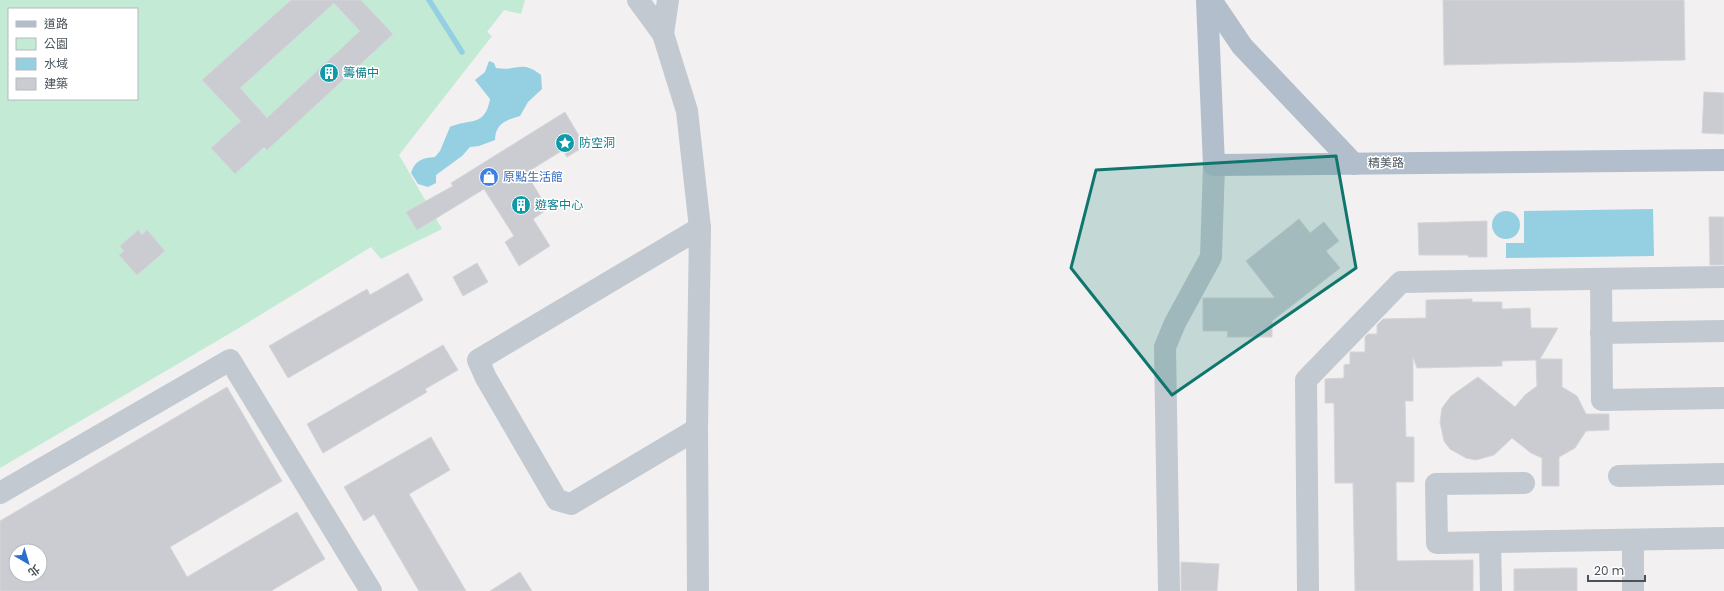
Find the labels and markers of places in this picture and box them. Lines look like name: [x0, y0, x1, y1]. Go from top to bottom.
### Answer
building icon: 籌備中: [318, 62, 340, 84]
place label: 籌備中: [343, 64, 379, 81]
place icon: 防空洞: [554, 132, 576, 154]
place label: 防空洞: [579, 134, 615, 151]
shop icon: 原點生活館: [478, 166, 500, 188]
place label: 原點生活館: [503, 168, 563, 185]
building icon: 遊客中心: [510, 194, 532, 216]
place label: 遊客中心: [535, 196, 583, 213]

